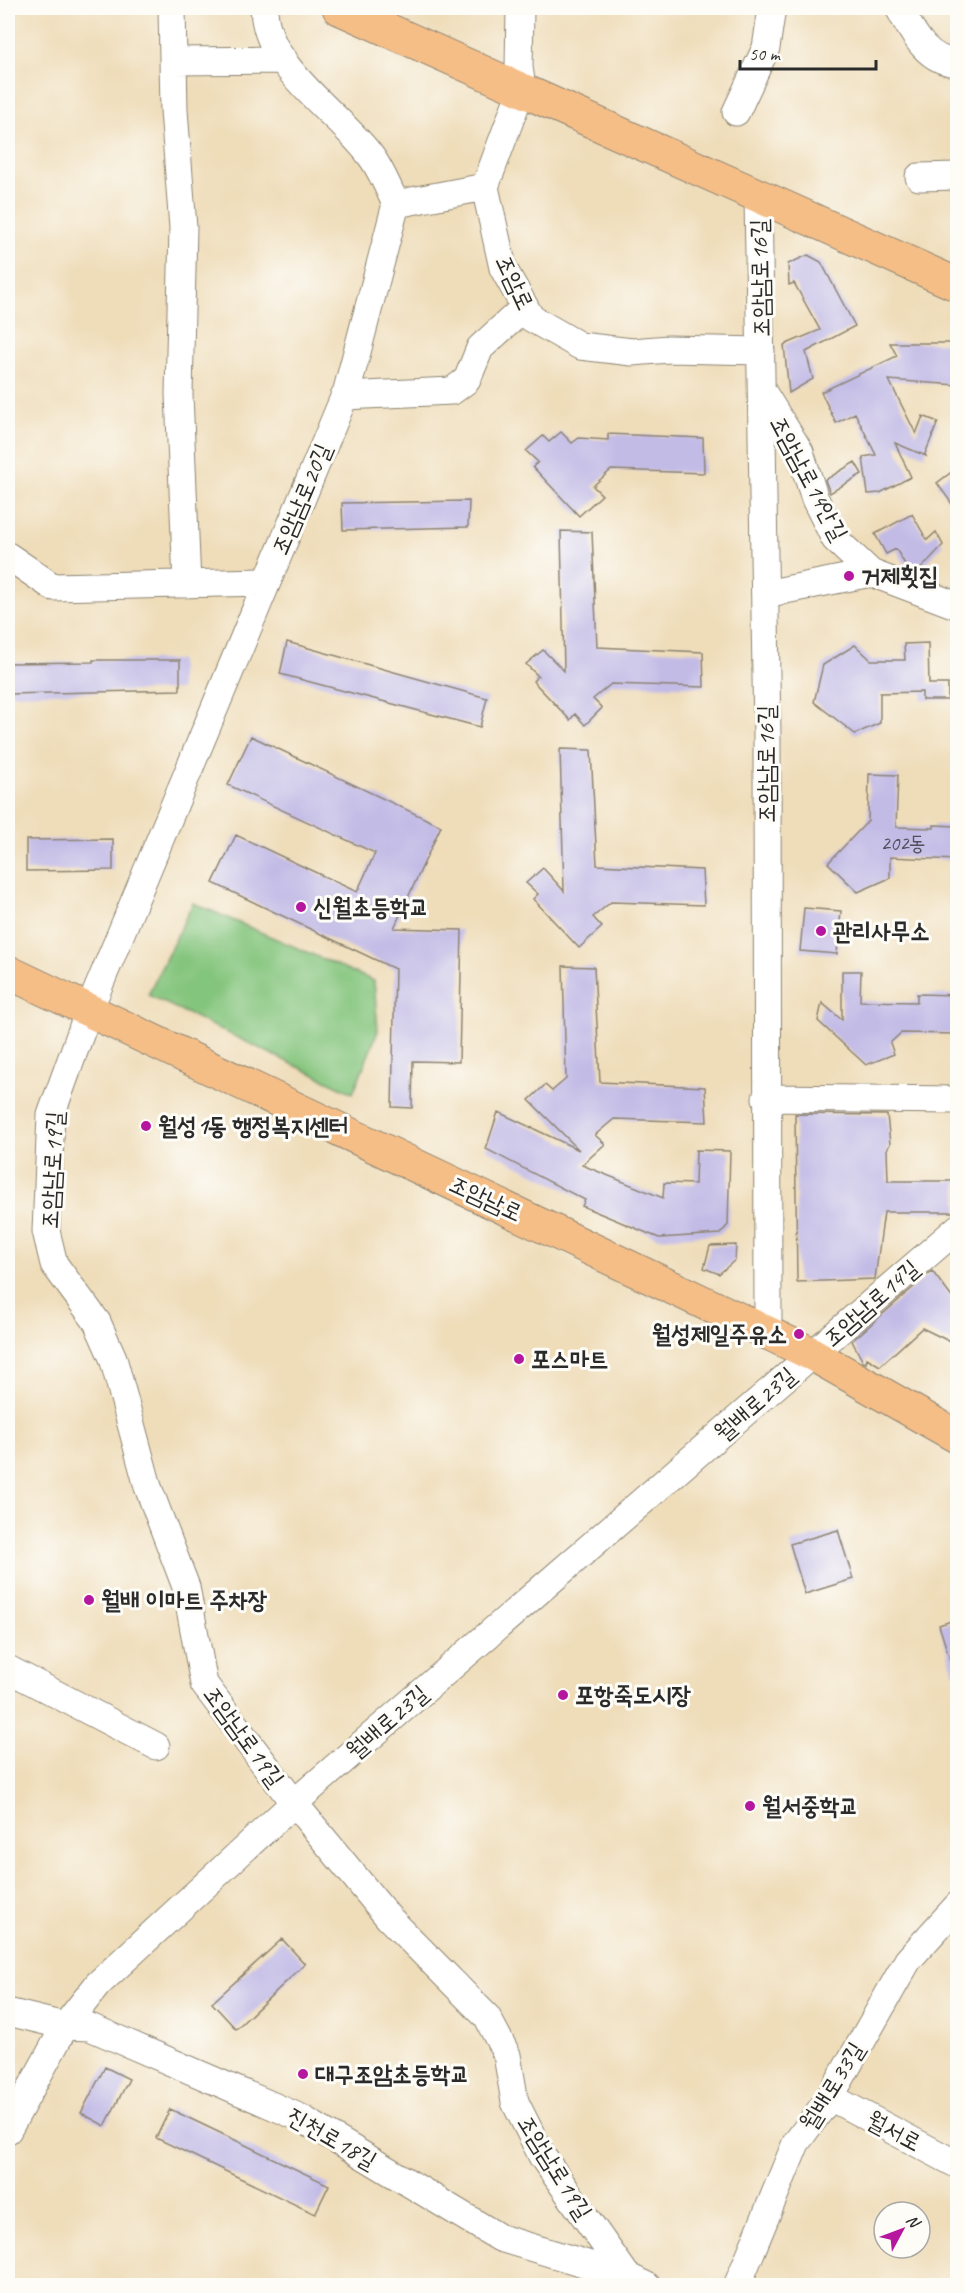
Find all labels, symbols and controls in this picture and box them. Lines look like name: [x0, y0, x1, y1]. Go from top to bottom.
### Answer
scale bar: [740, 33, 876, 71]
text: 50 m: [749, 43, 782, 65]
street label: 조암남로16길: [744, 219, 776, 337]
street label: 조암로: [489, 249, 541, 315]
street label: 조암남로14안길: [763, 410, 855, 546]
street label: 조암남로20길: [264, 439, 338, 559]
place label: 거제횟집: [861, 561, 938, 591]
marker: 거제횟집: [842, 569, 856, 583]
street label: 조암남로16길: [751, 705, 781, 823]
house number: 202동: [880, 830, 926, 856]
place label: 신월초등학교: [313, 892, 429, 922]
marker: 신월초등학교: [294, 900, 308, 914]
place label: 관리사무소: [833, 916, 930, 946]
marker: 관리사무소: [814, 924, 828, 938]
street label: 조암남로19길: [34, 1110, 70, 1230]
place label: 월성1동 행정복지센터: [158, 1111, 348, 1141]
marker: 월성1동 행정복지센터: [139, 1119, 153, 1133]
street label: 조암남로: [445, 1168, 527, 1228]
street label: 조암남로14길: [817, 1253, 925, 1353]
place label: 월성제일주유소: [652, 1319, 787, 1349]
marker: 월성제일주유소: [792, 1327, 806, 1341]
place label: 포스마트: [531, 1344, 608, 1374]
marker: 포스마트: [512, 1352, 526, 1366]
street label: 월배로23길: [708, 1360, 802, 1448]
place label: 월배 이마트 주차장: [101, 1585, 268, 1615]
marker: 월배 이마트 주차장: [82, 1593, 96, 1607]
street label: 월배로23길: [340, 1678, 434, 1766]
street label: 조암남로19길: [197, 1679, 291, 1793]
place label: 포항죽도시장: [575, 1680, 692, 1710]
marker: 포항죽도시장: [556, 1688, 570, 1702]
place label: 월서중학교: [762, 1791, 859, 1821]
marker: 월서중학교: [743, 1799, 757, 1813]
street label: 월배로33길: [793, 2036, 871, 2136]
place label: 대구조암초등학교: [315, 2059, 470, 2089]
marker: 대구조암초등학교: [296, 2067, 310, 2081]
street label: 진천로18길: [282, 2100, 382, 2176]
street label: 월서로: [861, 2104, 927, 2158]
street label: 조암남로19길: [511, 2109, 599, 2225]
north arrow: [872, 2200, 932, 2260]
text: N: [902, 2211, 925, 2233]

